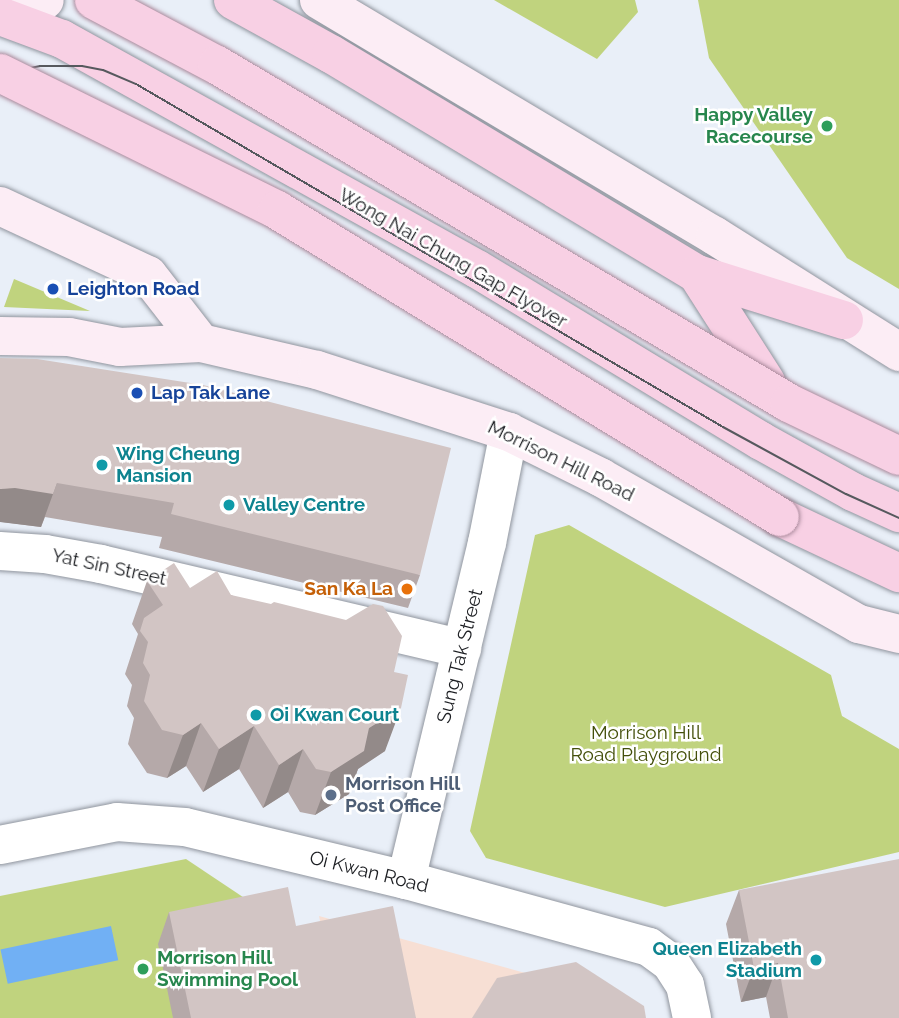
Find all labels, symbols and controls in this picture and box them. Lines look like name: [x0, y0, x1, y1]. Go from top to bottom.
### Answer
place label: Happy Valley Racecourse: [693, 104, 813, 148]
marker: Happy Valley Racecourse: [819, 118, 835, 134]
street label: Wong Nai Chung Gap Flyover: [335, 183, 571, 333]
place label: Leighton Road: [67, 278, 199, 300]
marker: Leighton Road: [45, 281, 61, 297]
place label: Lap Tak Lane: [151, 382, 271, 404]
marker: Lap Tak Lane: [129, 385, 145, 401]
street label: Morrison Hill Road: [484, 416, 638, 506]
place label: Wing Cheung Mansion: [116, 443, 240, 487]
marker: Wing Cheung Mansion: [94, 457, 110, 473]
place label: Valley Centre: [243, 494, 365, 516]
marker: Valley Centre: [221, 497, 237, 513]
street label: Yat Sin Street: [50, 544, 168, 590]
place label: San Ka La: [304, 578, 393, 600]
marker: San Ka La: [399, 581, 415, 597]
street label: Sung Tak Street: [432, 586, 488, 726]
place label: Oi Kwan Court: [270, 704, 399, 726]
marker: Oi Kwan Court: [248, 707, 264, 723]
park label: Morrison Hill Road Playground: [570, 722, 722, 766]
place label: Morrison Hill Post Office: [345, 773, 460, 817]
marker: Morrison Hill Post Office: [323, 787, 339, 803]
street label: Oi Kwan Road: [307, 846, 431, 898]
place label: Queen Elizabeth Stadium: [652, 938, 802, 982]
place label: Morrison Hill Swimming Pool: [157, 947, 298, 991]
marker: Queen Elizabeth Stadium: [808, 952, 824, 968]
marker: Morrison Hill Swimming Pool: [135, 961, 151, 977]

